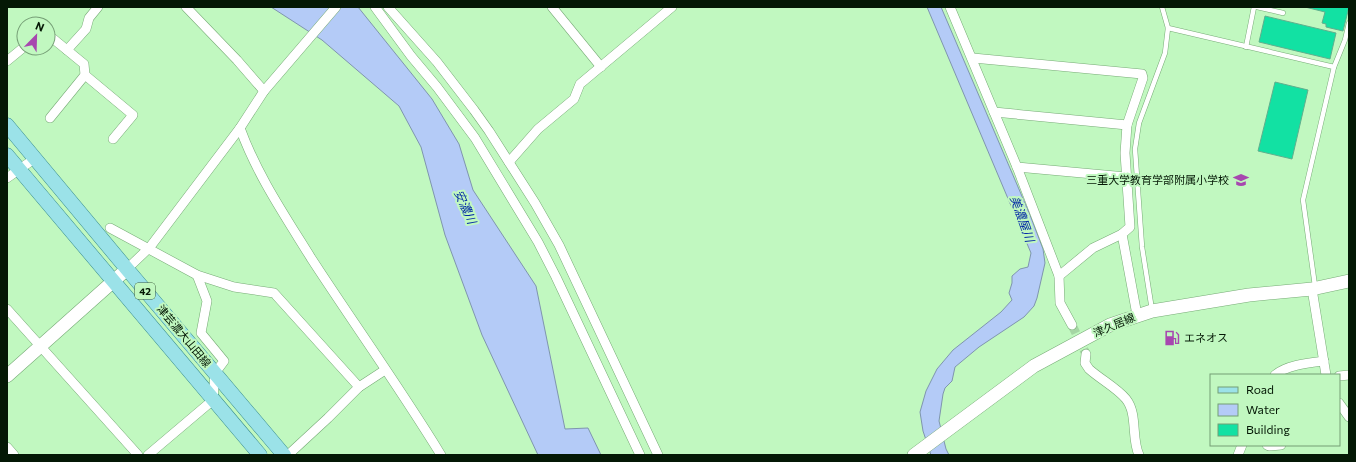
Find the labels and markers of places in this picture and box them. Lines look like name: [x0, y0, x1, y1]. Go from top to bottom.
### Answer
school or university icon: 三重大学教育学部附属小学校: [1232, 171, 1250, 189]
place label: 三重大学教育学部附属小学校: [1086, 173, 1229, 186]
fuel station icon: エネオス: [1163, 329, 1181, 347]
place label: エネオス: [1184, 331, 1228, 344]

